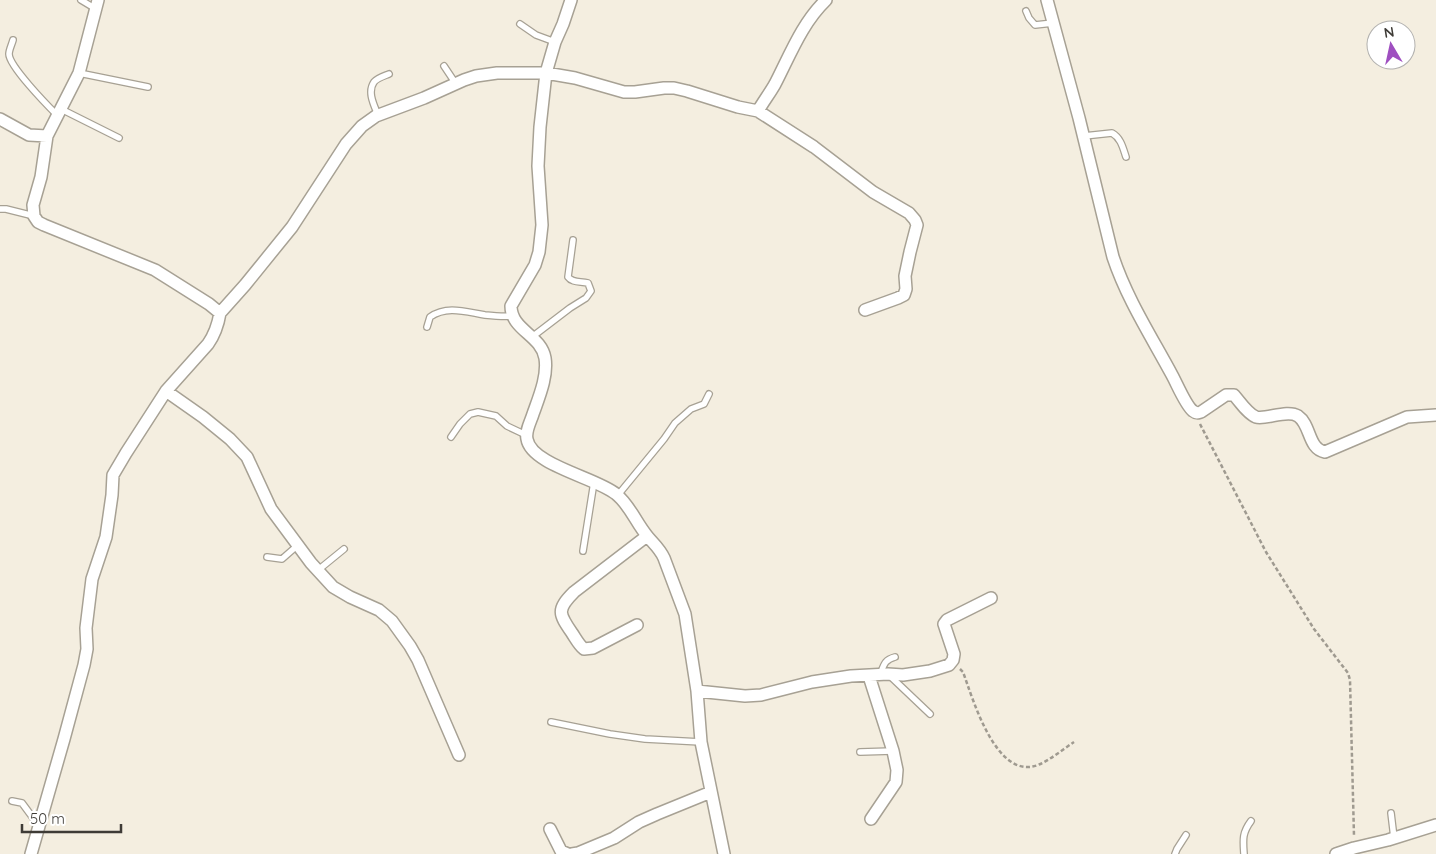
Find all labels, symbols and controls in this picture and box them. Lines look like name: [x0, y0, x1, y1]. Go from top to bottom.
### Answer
north arrow: [1366, 20, 1416, 70]
text: N: [1382, 22, 1395, 42]
scale bar: [22, 802, 121, 834]
text: 50 m: [30, 809, 65, 828]

